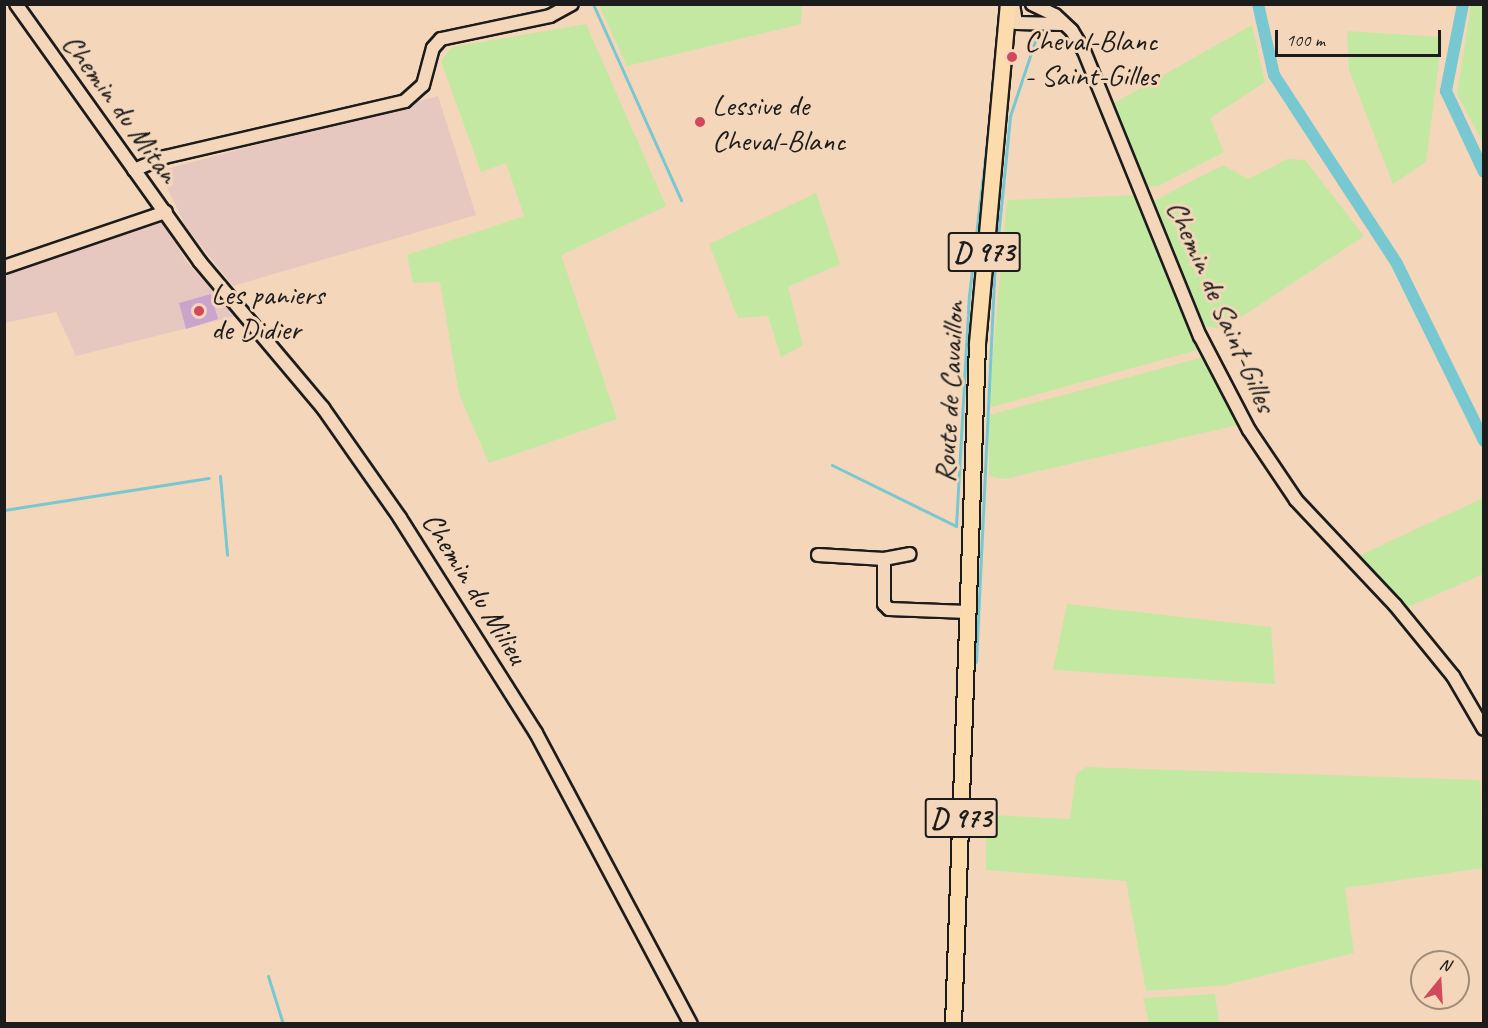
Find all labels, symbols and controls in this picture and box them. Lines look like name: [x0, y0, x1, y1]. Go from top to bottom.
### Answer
scale bar: [1278, 18, 1444, 56]
place label: Cheval-Blanc - Saint-Gilles: [1024, 22, 1158, 92]
street label: Chemin du Mitan: [55, 26, 187, 190]
text: 100 m: [1286, 29, 1325, 51]
marker: Cheval-Blanc - Saint-Gilles: [1005, 50, 1019, 64]
place label: Lessive de Cheval-Blanc: [712, 87, 845, 158]
marker: Lessive de Cheval-Blanc: [693, 115, 707, 129]
street label: Chemin de Saint-Gilles: [1159, 194, 1285, 418]
road number: D 973: [946, 227, 1022, 277]
place label: Les paniers de Didier: [211, 276, 325, 346]
street label: Route de Cavaillon: [926, 300, 972, 484]
marker: Les paniers de Didier: [192, 304, 206, 318]
street label: Chemin du Milieu: [414, 506, 536, 670]
road number: D 973: [924, 793, 998, 843]
north arrow: [1410, 950, 1470, 1010]
text: N: [1437, 954, 1453, 976]

